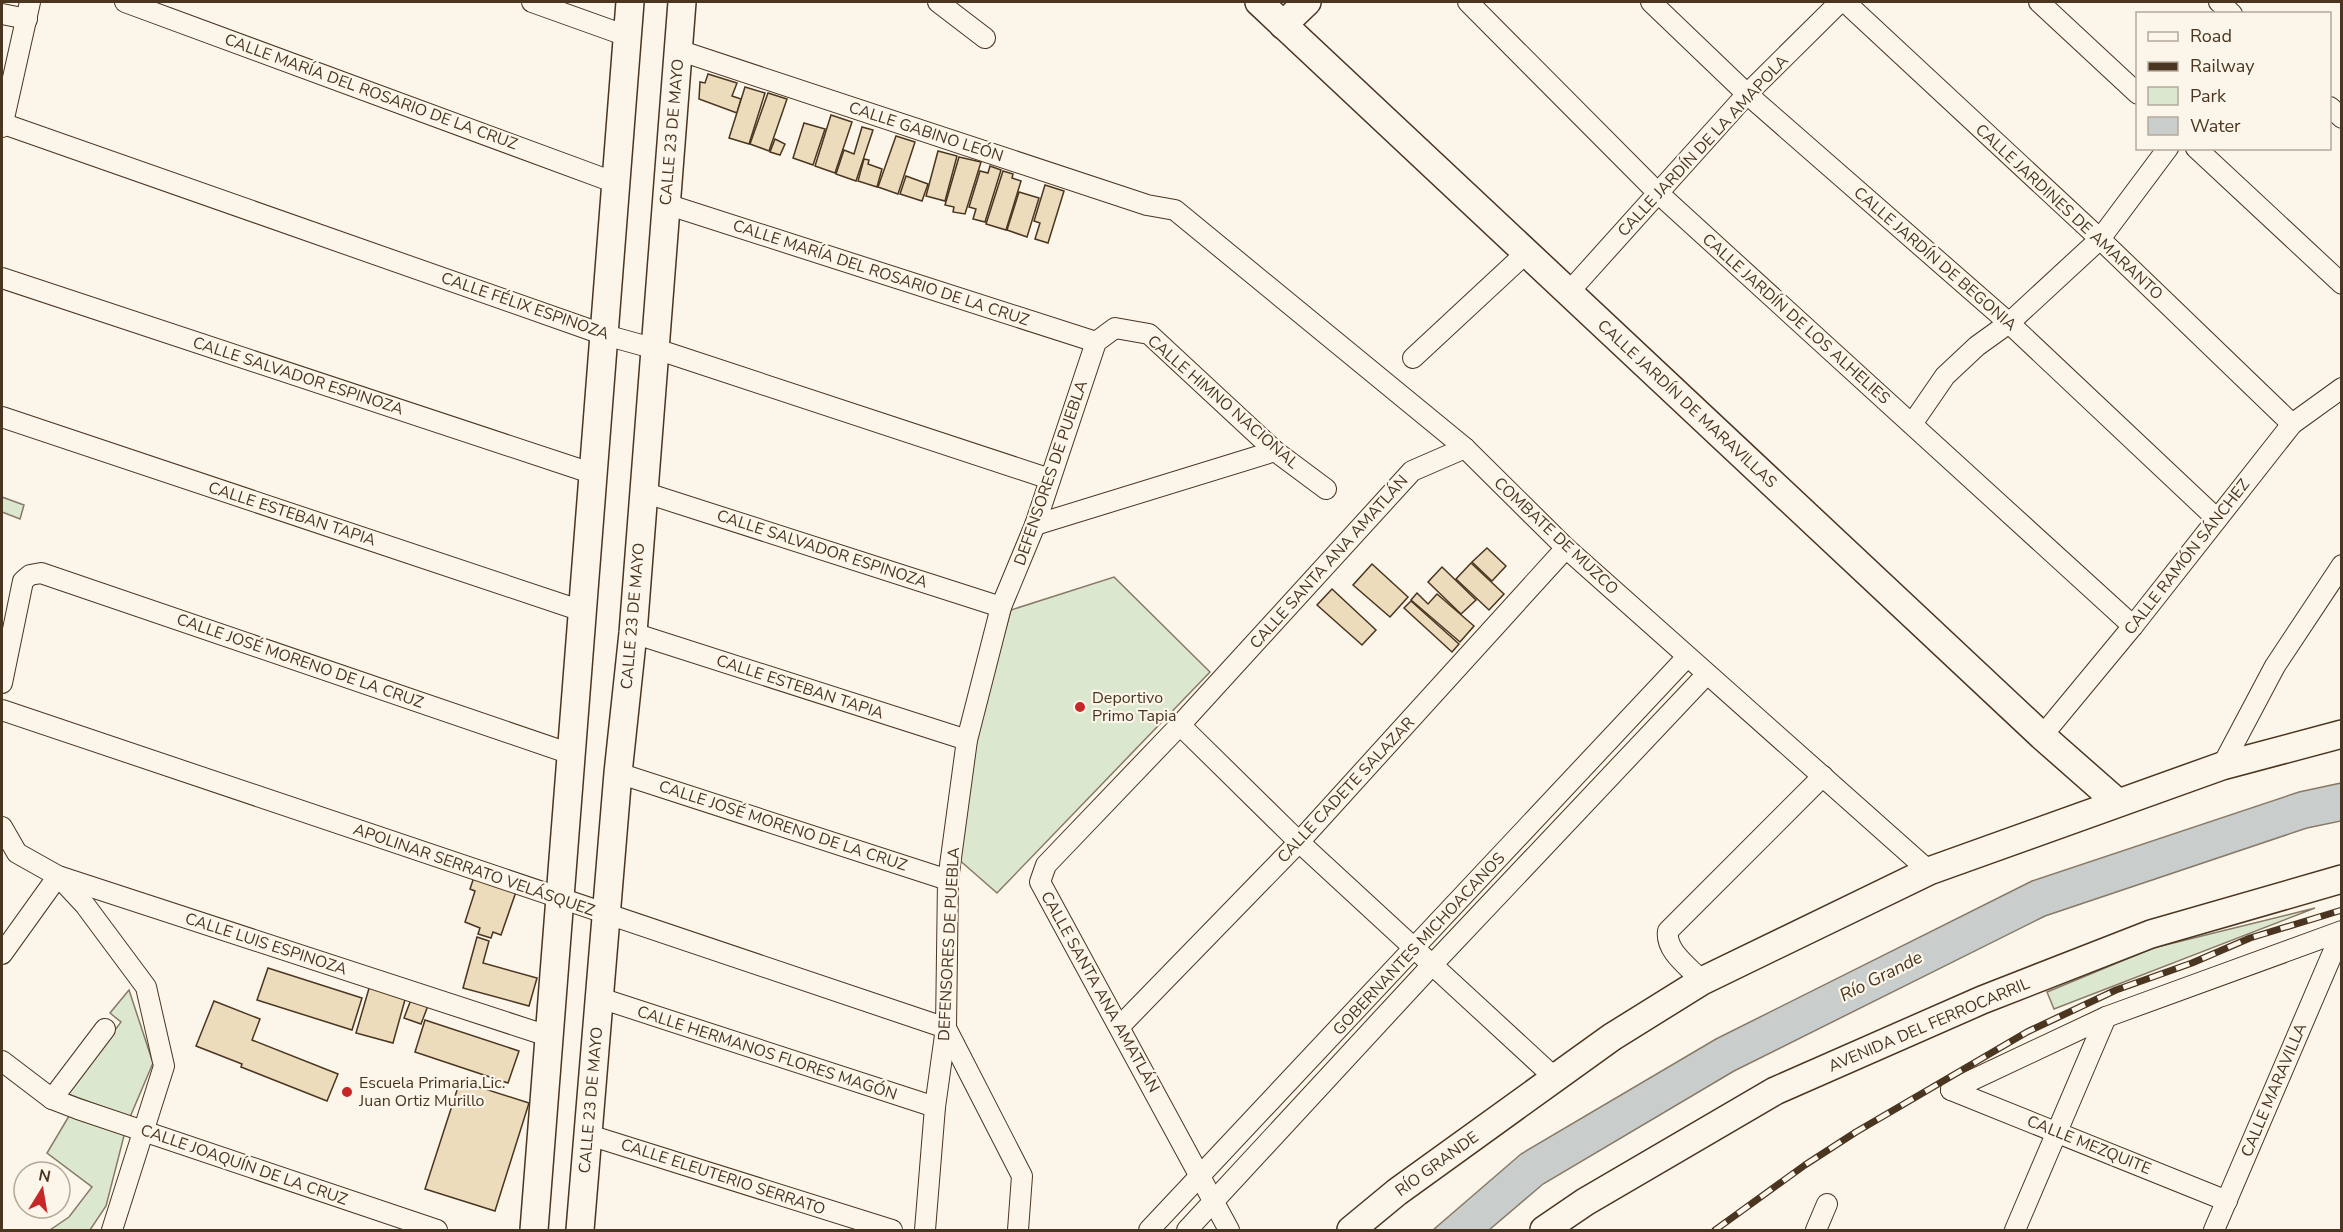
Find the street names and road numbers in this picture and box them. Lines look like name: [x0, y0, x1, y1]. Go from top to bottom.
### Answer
street label: CALLE MARÍA DEL ROSARIO DE LA CRUZ: [221, 29, 521, 156]
street label: CALLE JARDÍN DE LA AMAPOLA: [1613, 50, 1794, 242]
street label: CALLE 23 DE MAYO: [655, 58, 689, 206]
street label: CALLE GABINO LEÓN: [846, 97, 1006, 167]
street label: CALLE JARDINES DE AMARANTO: [1970, 119, 2168, 305]
street label: CALLE JARDÍN DE BEGONIA: [1849, 182, 2021, 336]
street label: CALLE MARÍA DEL ROSARIO DE LA CRUZ: [730, 215, 1033, 332]
street label: CALLE JARDÍN DE LOS ALHELIES: [1697, 229, 1895, 409]
street label: CALLE FÉLIX ESPINOZA: [438, 267, 612, 345]
street label: CALLE JARDÍN DE MARAVILLAS: [1592, 315, 1782, 493]
street label: CALLE HIMNO NACIONAL: [1143, 330, 1304, 474]
street label: CALLE SALVADOR ESPINOZA: [190, 331, 407, 421]
street label: DEFENSORES DE PUEBLA: [1009, 377, 1093, 568]
street label: CALLE SANTA ANA AMATLÁN: [1245, 470, 1413, 654]
street label: COMBATE DE MUZCO: [1489, 472, 1623, 600]
street label: CALLE RAMÓN SÁNCHEZ: [2119, 474, 2255, 639]
street label: CALLE ESTEBAN TAPIA: [205, 477, 379, 552]
street label: CALLE SALVADOR ESPINOZA: [714, 504, 931, 594]
street label: CALLE 23 DE MAYO: [616, 542, 650, 690]
street label: CALLE JOSÉ MORENO DE LA CRUZ: [174, 608, 427, 714]
street label: CALLE ESTEBAN TAPIA: [713, 650, 887, 725]
street label: CALLE CADETE SALAZAR: [1272, 712, 1420, 868]
street label: CALLE JOSÉ MORENO DE LA CRUZ: [656, 775, 911, 877]
street label: APOLINAR SERRATO VELÁSQUEZ: [350, 818, 598, 922]
street label: DEFENSORES DE PUEBLA: [933, 846, 965, 1042]
street label: GOBERNANTES MICHOACANOS: [1328, 847, 1510, 1040]
street label: CALLE SANTA ANA AMATLÁN: [1035, 887, 1165, 1097]
street label: CALLE LUIS ESPINOZA: [182, 907, 350, 981]
street label: AVENIDA DEL FERROCARRIL: [1825, 972, 2033, 1077]
street label: CALLE HERMANOS FLORES MAGÓN: [634, 1000, 900, 1106]
street label: CALLE MARAVILLA: [2236, 1019, 2312, 1160]
street label: CALLE 23 DE MAYO: [574, 1026, 608, 1174]
street label: CALLE MEZQUITE: [2024, 1110, 2154, 1180]
street label: CALLE JOAQUÍN DE LA CRUZ: [138, 1119, 351, 1211]
street label: RÍO GRANDE: [1391, 1126, 1483, 1202]
street label: CALLE ELEUTERIO SERRATO: [618, 1133, 828, 1221]

